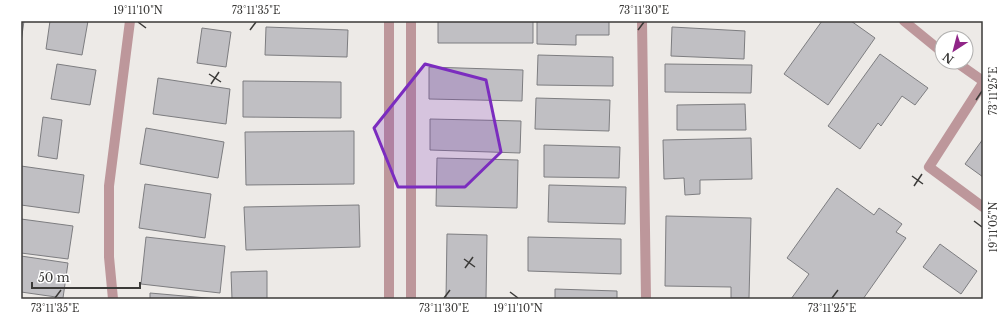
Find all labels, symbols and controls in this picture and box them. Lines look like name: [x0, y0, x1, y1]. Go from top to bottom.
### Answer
text: 19°11'10"N: [113, 4, 163, 17]
text: 73°11'35"E: [232, 4, 280, 17]
text: 73°11'30"E: [619, 4, 669, 17]
north arrow: [934, 30, 974, 70]
text: N: [939, 49, 956, 67]
text: 73°11'25"E: [987, 67, 1000, 115]
text: 19°11'05"N: [987, 202, 1000, 252]
scale bar: [32, 264, 140, 290]
text: 50 m: [38, 270, 70, 285]
text: 73°11'35"E: [31, 302, 79, 315]
text: 73°11'30"E: [419, 302, 469, 315]
text: 19°11'10"N: [493, 302, 543, 315]
text: 73°11'25"E: [808, 302, 856, 315]

